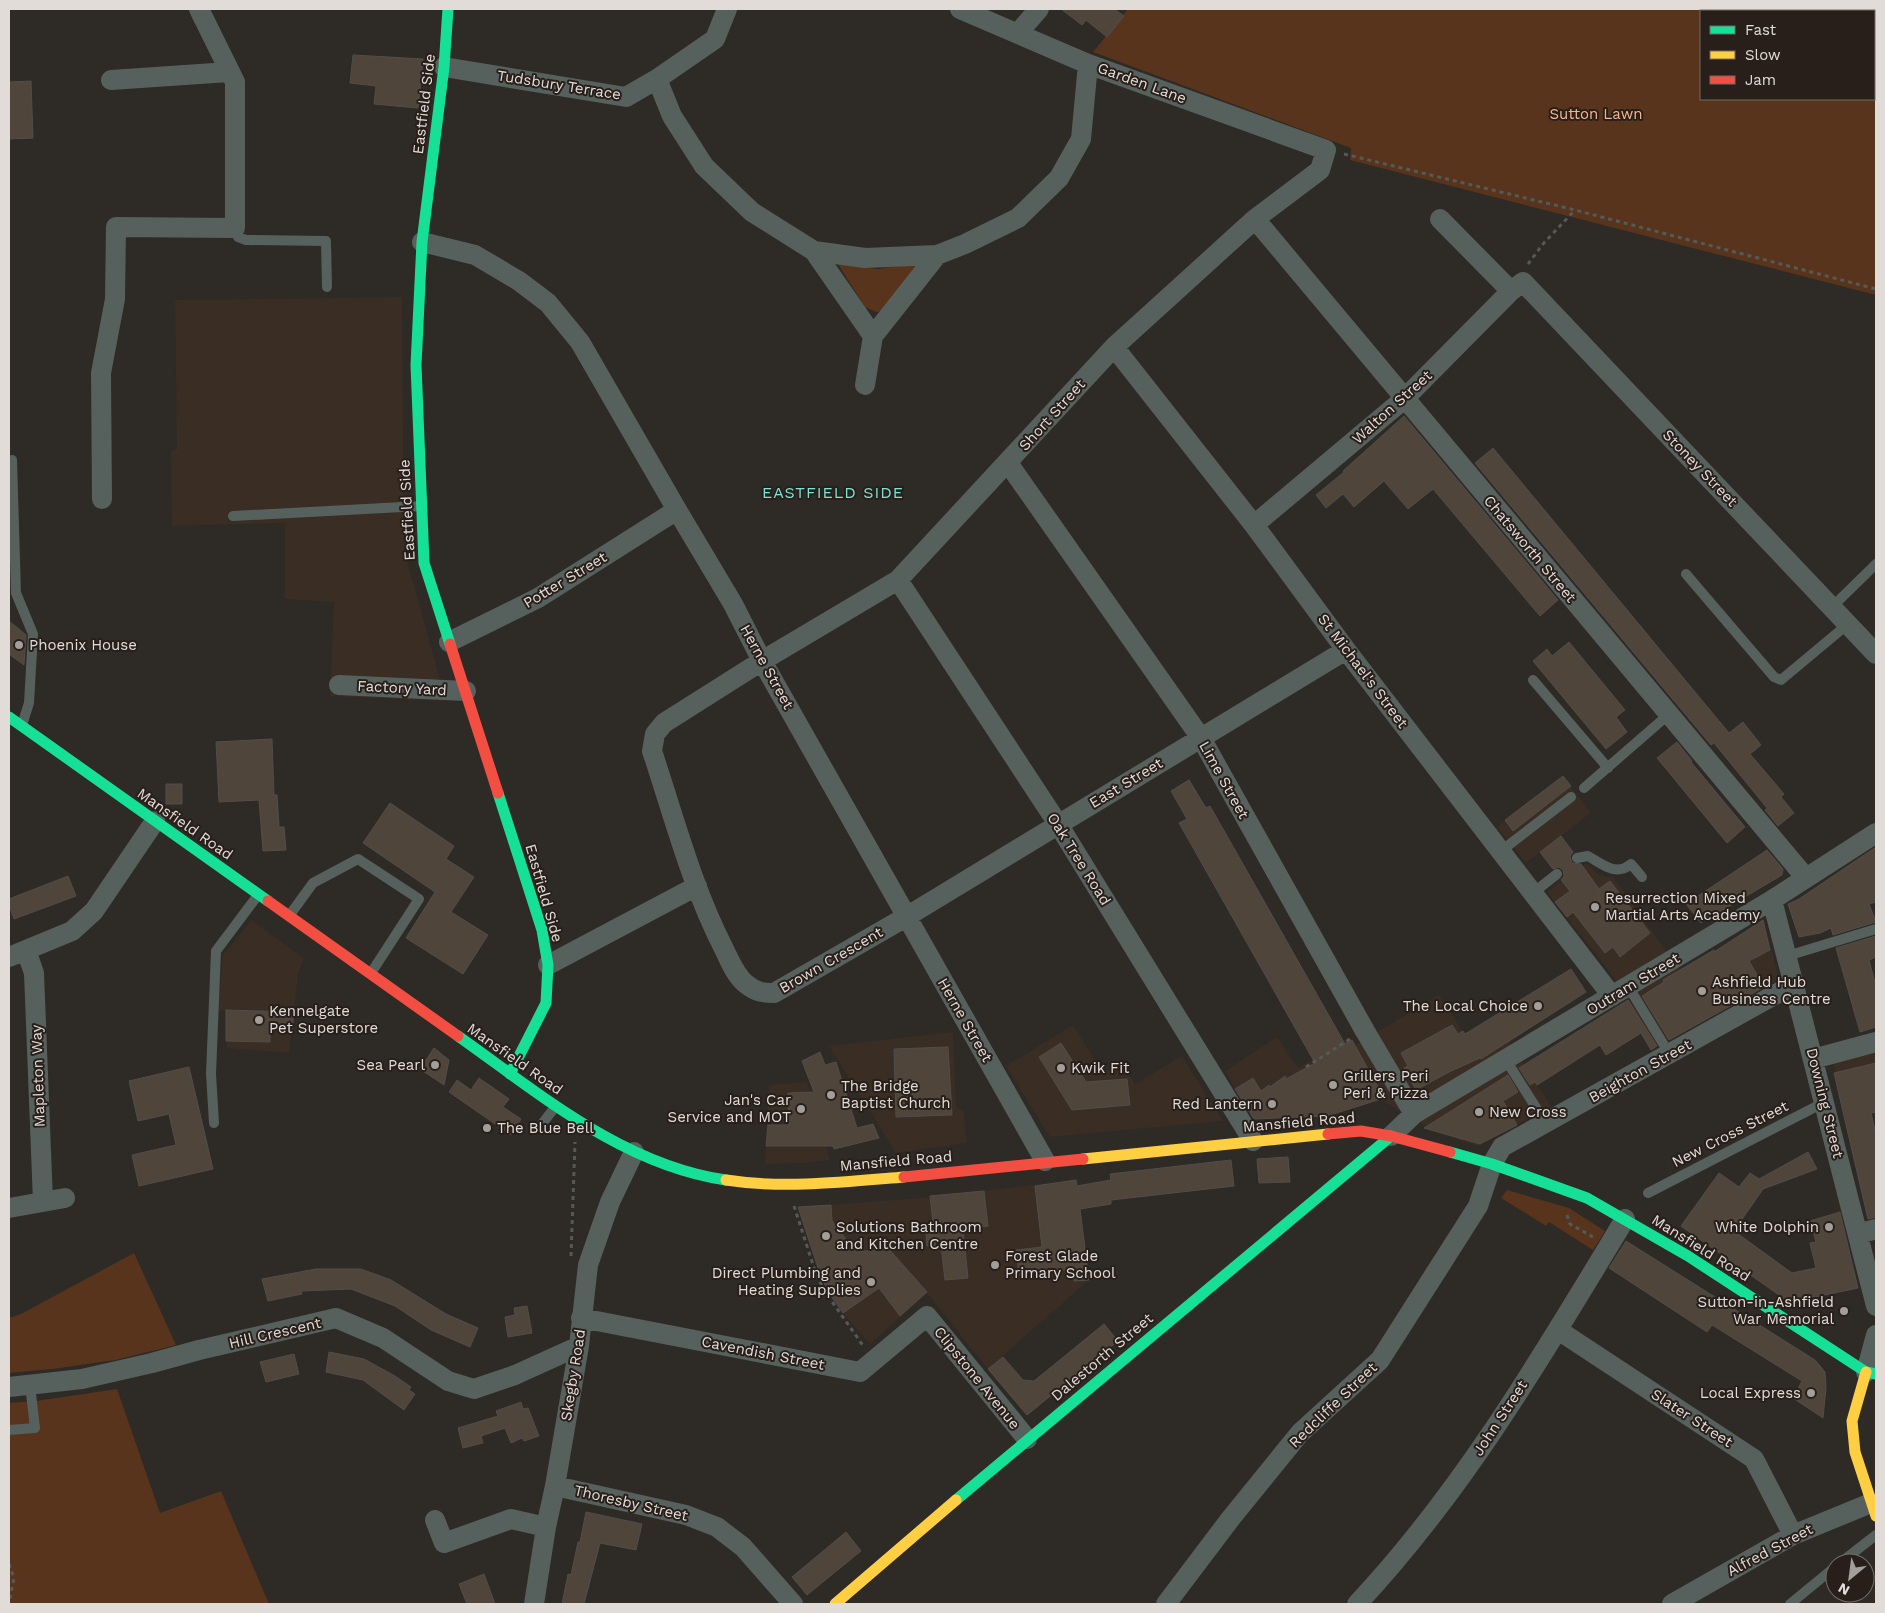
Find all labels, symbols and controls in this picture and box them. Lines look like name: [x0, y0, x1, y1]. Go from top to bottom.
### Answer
legend: [1700, 10, 1875, 100]
text: Fast: [1745, 21, 1777, 39]
text: Slow: [1745, 46, 1781, 64]
street label: Eastfield Side: [409, 53, 439, 155]
street label: Garden Lane: [1095, 59, 1189, 107]
street label: Tudsbury Terrace: [496, 66, 622, 104]
text: Jam: [1745, 71, 1776, 89]
park label: Sutton Lawn: [1550, 105, 1642, 123]
street label: Walton Street: [1348, 366, 1436, 448]
street label: Short Street: [1015, 375, 1089, 455]
street label: Stoney Street: [1659, 426, 1742, 511]
street label: Eastfield Side: [395, 459, 419, 561]
district label: EASTFIELD SIDE: [762, 483, 904, 502]
street label: Chatsworth Street: [1480, 492, 1581, 607]
street label: Potter Street: [520, 548, 611, 612]
street label: St Michael's Street: [1314, 610, 1412, 732]
street label: Herne Street: [736, 622, 798, 713]
place label: Phoenix House: [29, 636, 137, 654]
marker: Phoenix House: [13, 639, 25, 651]
street label: Factory Yard: [357, 677, 447, 699]
street label: Lime Street: [1195, 738, 1253, 823]
street label: East Street: [1086, 754, 1167, 812]
street label: Mansfield Road: [134, 784, 236, 864]
street label: Oak Tree Road: [1043, 809, 1115, 909]
street label: Eastfield Side: [521, 842, 567, 944]
place label: Resurrection Mixed Martial Arts Academy: [1605, 889, 1760, 924]
marker: Resurrection Mixed Martial Arts Academy: [1589, 901, 1601, 913]
street label: Brown Crescent: [776, 923, 887, 997]
street label: Outram Street: [1583, 949, 1684, 1019]
place label: Ashfield Hub Business Centre: [1712, 973, 1831, 1008]
street label: Herne Street: [934, 975, 997, 1066]
marker: Ashfield Hub Business Centre: [1696, 985, 1708, 997]
place label: The Local Choice: [1403, 997, 1528, 1015]
marker: The Local Choice: [1532, 1000, 1544, 1012]
place label: Kennelgate Pet Superstore: [269, 1002, 378, 1037]
marker: Kennelgate Pet Superstore: [253, 1014, 265, 1026]
street label: Mansfield Road: [464, 1019, 566, 1099]
street label: Mapleton Way: [27, 1024, 49, 1128]
street label: Beighton Street: [1586, 1035, 1695, 1107]
street label: Downing Street: [1803, 1046, 1848, 1161]
place label: Sea Pearl: [357, 1056, 425, 1074]
marker: Sea Pearl: [429, 1059, 441, 1071]
place label: Kwik Fit: [1071, 1059, 1130, 1077]
marker: Kwik Fit: [1055, 1062, 1067, 1074]
place label: Grillers Peri Peri & Pizza: [1343, 1067, 1429, 1102]
place label: The Bridge Baptist Church: [841, 1077, 951, 1112]
marker: Grillers Peri Peri & Pizza: [1327, 1079, 1339, 1091]
marker: The Bridge Baptist Church: [825, 1089, 837, 1101]
place label: Jan's Car Service and MOT: [668, 1091, 791, 1126]
place label: Red Lantern: [1172, 1095, 1262, 1113]
street label: New Cross Street: [1669, 1097, 1792, 1171]
marker: Red Lantern: [1266, 1098, 1278, 1110]
marker: Jan's Car Service and MOT: [795, 1103, 807, 1115]
place label: New Cross: [1489, 1103, 1567, 1121]
marker: New Cross: [1473, 1106, 1485, 1118]
street label: Mansfield Road: [1242, 1108, 1356, 1136]
place label: The Blue Bell: [497, 1119, 594, 1137]
marker: The Blue Bell: [481, 1122, 493, 1134]
street label: Mansfield Road: [839, 1147, 953, 1175]
street label: Mansfield Road: [1648, 1211, 1754, 1285]
place label: Solutions Bathroom and Kitchen Centre: [836, 1218, 982, 1253]
place label: White Dolphin: [1715, 1218, 1819, 1236]
marker: White Dolphin: [1823, 1221, 1835, 1233]
marker: Solutions Bathroom and Kitchen Centre: [820, 1230, 832, 1242]
place label: Forest Glade Primary School: [1005, 1247, 1116, 1282]
marker: Forest Glade Primary School: [989, 1259, 1001, 1271]
place label: Direct Plumbing and Heating Supplies: [712, 1264, 861, 1299]
marker: Direct Plumbing and Heating Supplies: [865, 1276, 877, 1288]
place label: Sutton-in-Ashfield War Memorial: [1698, 1293, 1834, 1328]
marker: Sutton-in-Ashfield War Memorial: [1838, 1305, 1850, 1317]
street label: Dalestorth Street: [1047, 1309, 1157, 1405]
street label: Hill Crescent: [227, 1313, 324, 1352]
street label: Clipstone Avenue: [930, 1323, 1024, 1433]
street label: Skegby Road: [557, 1328, 589, 1422]
street label: Cavendish Street: [700, 1332, 827, 1374]
street label: Redcliffe Street: [1285, 1358, 1381, 1452]
street label: John Street: [1469, 1376, 1531, 1459]
place label: Local Express: [1700, 1384, 1801, 1402]
street label: Slater Street: [1648, 1385, 1737, 1451]
marker: Local Express: [1805, 1387, 1817, 1399]
street label: Thoresby Street: [572, 1481, 690, 1525]
street label: Alfred Street: [1724, 1520, 1817, 1580]
north arrow: [1825, 1553, 1875, 1603]
text: N: [1835, 1580, 1852, 1599]

